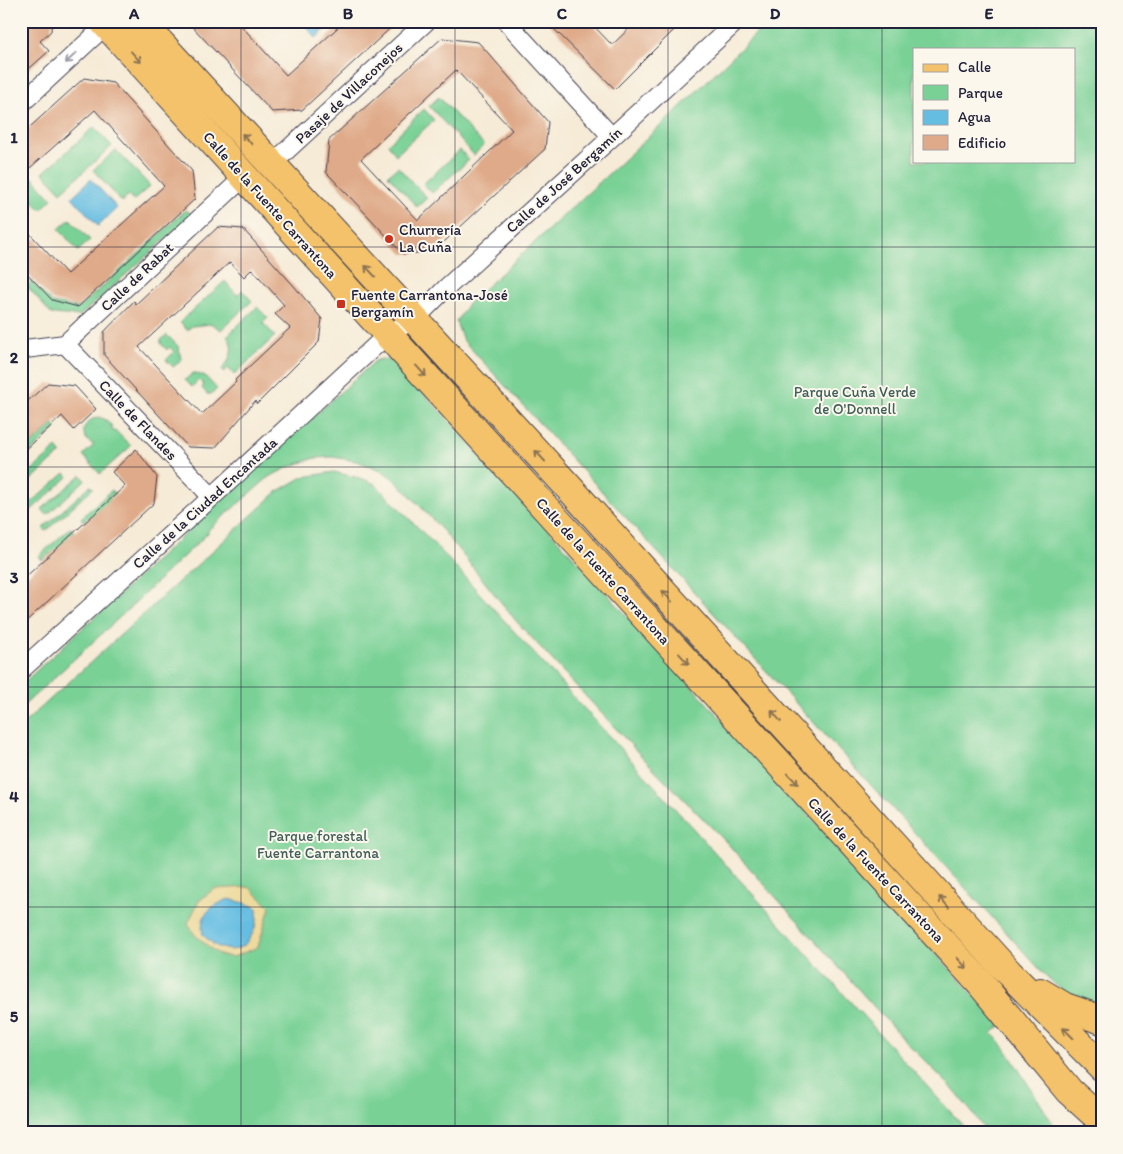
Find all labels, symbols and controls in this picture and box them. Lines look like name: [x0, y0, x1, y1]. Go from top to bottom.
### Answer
text: A: [128, 4, 140, 23]
text: B: [343, 4, 354, 23]
text: C: [557, 4, 568, 23]
text: D: [770, 4, 781, 23]
text: E: [985, 4, 994, 23]
street label: Pasaje de Villaconejos: [292, 38, 407, 147]
legend: [913, 48, 1076, 162]
one-way arrow: [130, 51, 142, 64]
one-way arrow: [64, 52, 77, 64]
text: Calle: [958, 58, 991, 76]
text: Parque: [958, 84, 1003, 102]
text: Agua: [958, 108, 992, 126]
street label: Calle de José Bergamín: [502, 123, 626, 237]
text: 1: [10, 128, 18, 147]
street label: Calle de la Fuente Carrantona: [199, 128, 341, 283]
one-way arrow: [242, 132, 253, 145]
text: Edificio: [958, 134, 1006, 152]
place label: Churrería La Cuña: [399, 221, 462, 256]
marker: Churrería La Cuña: [383, 233, 395, 245]
street label: Calle de Rabat: [97, 238, 177, 315]
one-way arrow: [364, 265, 376, 277]
place label: Fuente Carrantona-José Bergamín: [351, 286, 508, 321]
marker: Fuente Carrantona-José Bergamín: [335, 298, 347, 310]
text: 2: [10, 348, 19, 367]
one-way arrow: [415, 364, 427, 377]
street label: Calle de Flandes: [95, 376, 181, 464]
park label: Parque Cuña Verde de O'Donnell: [794, 383, 916, 418]
street label: Calle de la Ciudad Encantada: [129, 433, 281, 573]
one-way arrow: [534, 450, 546, 463]
street label: Calle de la Fuente Carrantona: [532, 494, 674, 649]
text: 3: [10, 568, 19, 587]
one-way arrow: [661, 589, 673, 602]
one-way arrow: [678, 652, 689, 665]
one-way arrow: [771, 710, 782, 723]
one-way arrow: [787, 773, 799, 785]
text: 4: [9, 787, 19, 806]
street label: Calle de la Fuente Carrantona: [804, 794, 948, 947]
park label: Parque forestal Fuente Carrantona: [257, 827, 379, 862]
one-way arrow: [938, 895, 950, 908]
one-way arrow: [956, 957, 968, 970]
text: 5: [10, 1007, 19, 1026]
one-way arrow: [1062, 1027, 1074, 1039]

